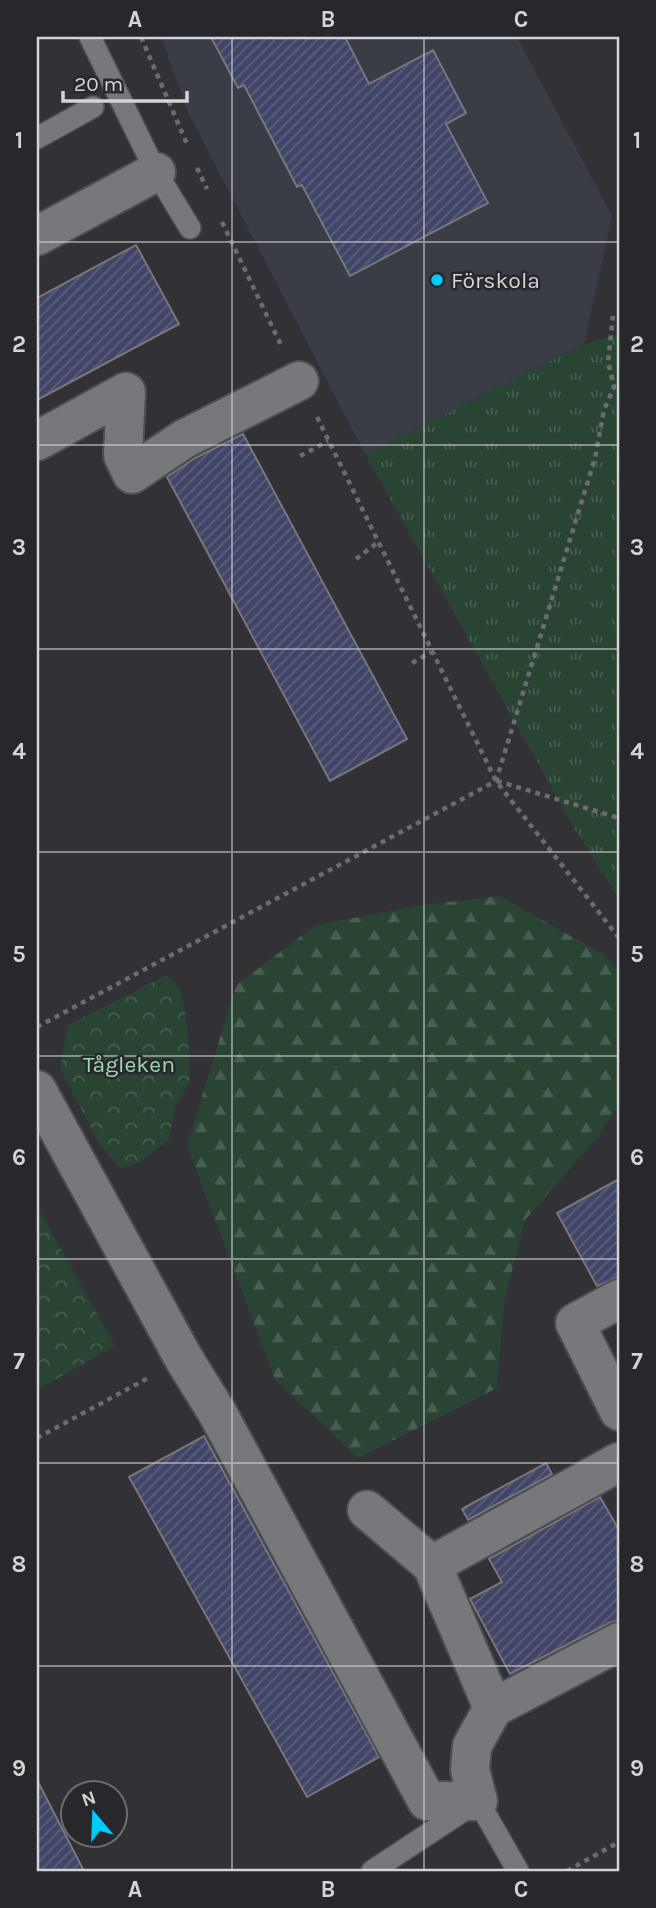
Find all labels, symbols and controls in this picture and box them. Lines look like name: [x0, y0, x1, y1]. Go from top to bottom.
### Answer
text: A: [128, 6, 142, 33]
text: B: [321, 6, 335, 33]
text: C: [514, 6, 528, 33]
scale bar: [63, 60, 187, 104]
text: 20 m: [74, 72, 123, 96]
text: 1: [15, 127, 23, 154]
text: 1: [633, 127, 641, 154]
place label: Förskola: [451, 267, 540, 294]
marker: Förskola: [429, 272, 445, 288]
text: 2: [12, 331, 26, 358]
text: 2: [630, 331, 644, 358]
text: 3: [12, 534, 26, 561]
text: 3: [630, 534, 644, 561]
text: 4: [12, 738, 26, 765]
text: 4: [630, 738, 644, 765]
text: 5: [12, 941, 26, 968]
text: 5: [630, 941, 644, 968]
park label: Tågleken: [83, 1051, 175, 1078]
text: 6: [12, 1144, 26, 1171]
text: 6: [630, 1144, 644, 1171]
text: 7: [13, 1348, 25, 1375]
text: 7: [631, 1348, 643, 1375]
text: 8: [12, 1551, 26, 1578]
text: 8: [630, 1551, 644, 1578]
text: 9: [12, 1755, 26, 1782]
text: 9: [630, 1755, 644, 1782]
north arrow: [60, 1778, 130, 1848]
text: N: [79, 1786, 99, 1811]
text: A: [128, 1876, 142, 1903]
text: B: [321, 1876, 335, 1903]
text: C: [514, 1876, 528, 1903]

